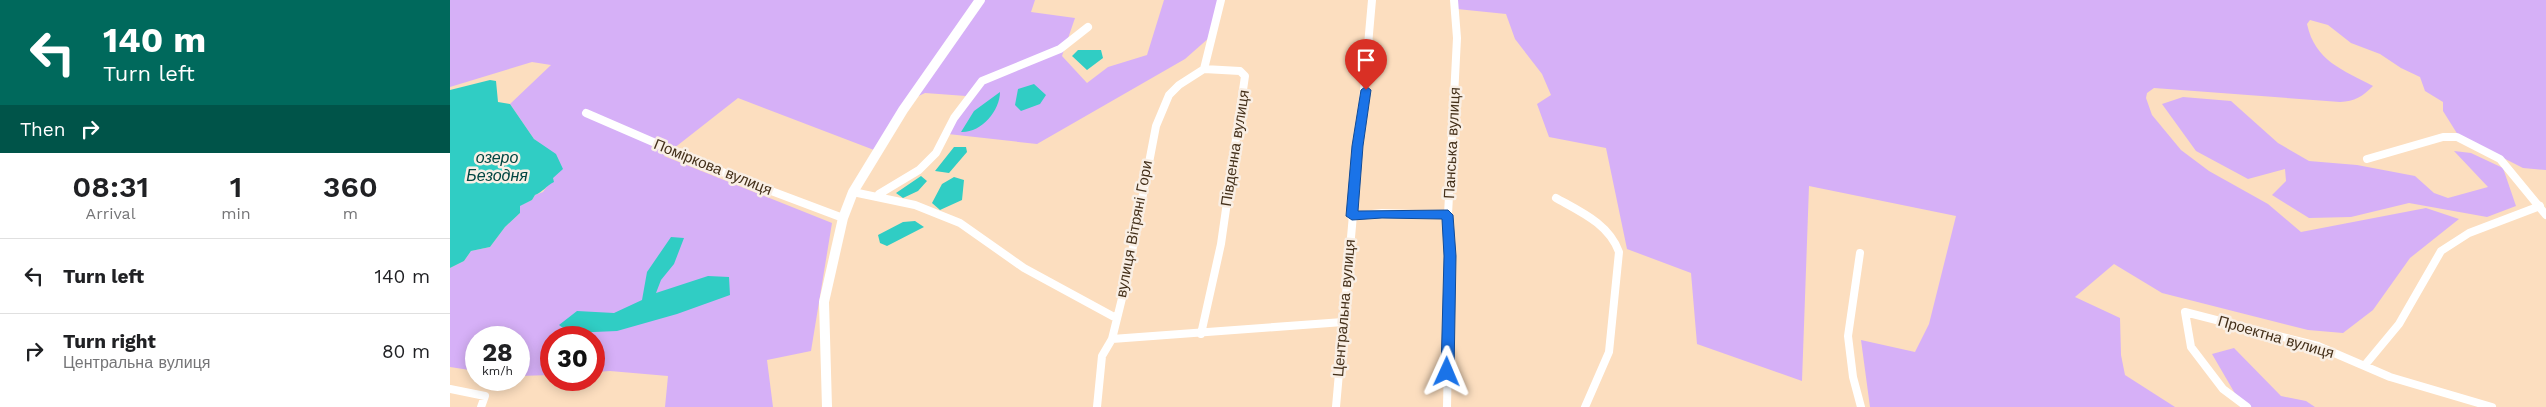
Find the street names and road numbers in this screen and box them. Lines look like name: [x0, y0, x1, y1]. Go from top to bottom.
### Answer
street label: Панська вулиця: [1440, 87, 1464, 199]
street label: Південна вулиця: [1217, 88, 1253, 208]
street label: Поміркова вулиця: [651, 135, 775, 199]
street label: вулиця Вітряні Гори: [1112, 159, 1156, 299]
street label: Центральна вулиця: [1329, 238, 1359, 378]
street label: Проектна вулиця: [2216, 312, 2336, 362]

